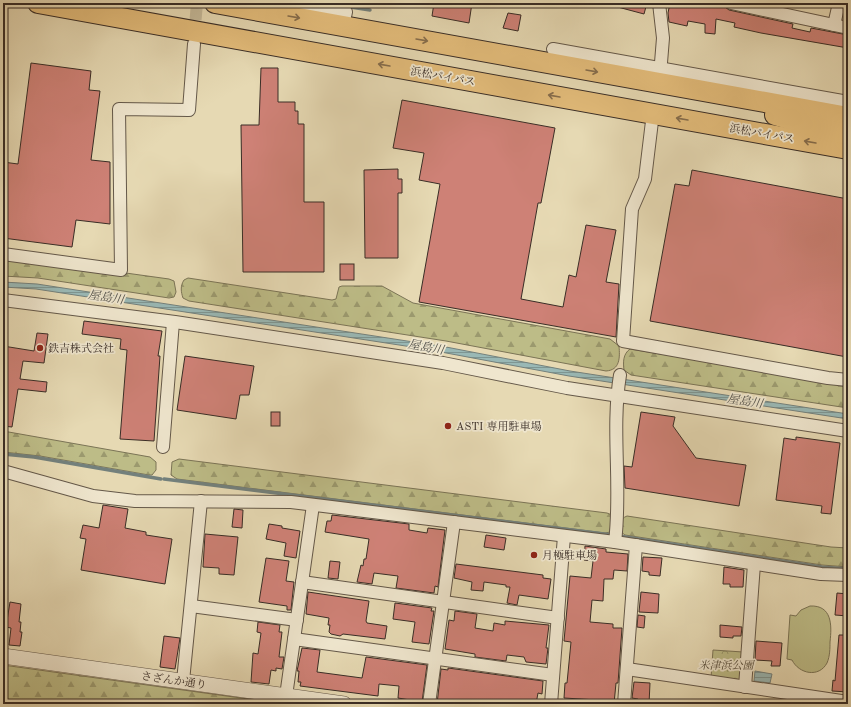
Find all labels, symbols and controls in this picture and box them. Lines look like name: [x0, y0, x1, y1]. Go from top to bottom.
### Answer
one-way arrow: [287, 14, 300, 22]
one-way arrow: [415, 37, 428, 45]
one-way arrow: [378, 61, 391, 69]
street label: 浜松バイパス: [409, 64, 476, 89]
one-way arrow: [585, 67, 598, 75]
one-way arrow: [548, 91, 561, 99]
one-way arrow: [676, 114, 689, 122]
street label: 浜松バイパス: [728, 121, 795, 146]
one-way arrow: [804, 137, 817, 145]
water label: 屋島川: [87, 287, 127, 307]
water label: 屋島川: [407, 337, 447, 357]
place label: 鉄吉株式会社: [48, 342, 114, 355]
marker: 鉄吉株式会社: [35, 343, 45, 353]
water label: 屋島川: [726, 391, 766, 411]
place label: ASTI 専用駐車場: [456, 420, 542, 433]
marker: ASTI 専用駐車場: [443, 421, 453, 431]
place label: 月極駐車場: [542, 549, 597, 562]
marker: 月極駐車場: [529, 550, 539, 560]
park label: 米津浜公園: [699, 659, 755, 672]
street label: さざんか通り: [140, 669, 208, 692]

